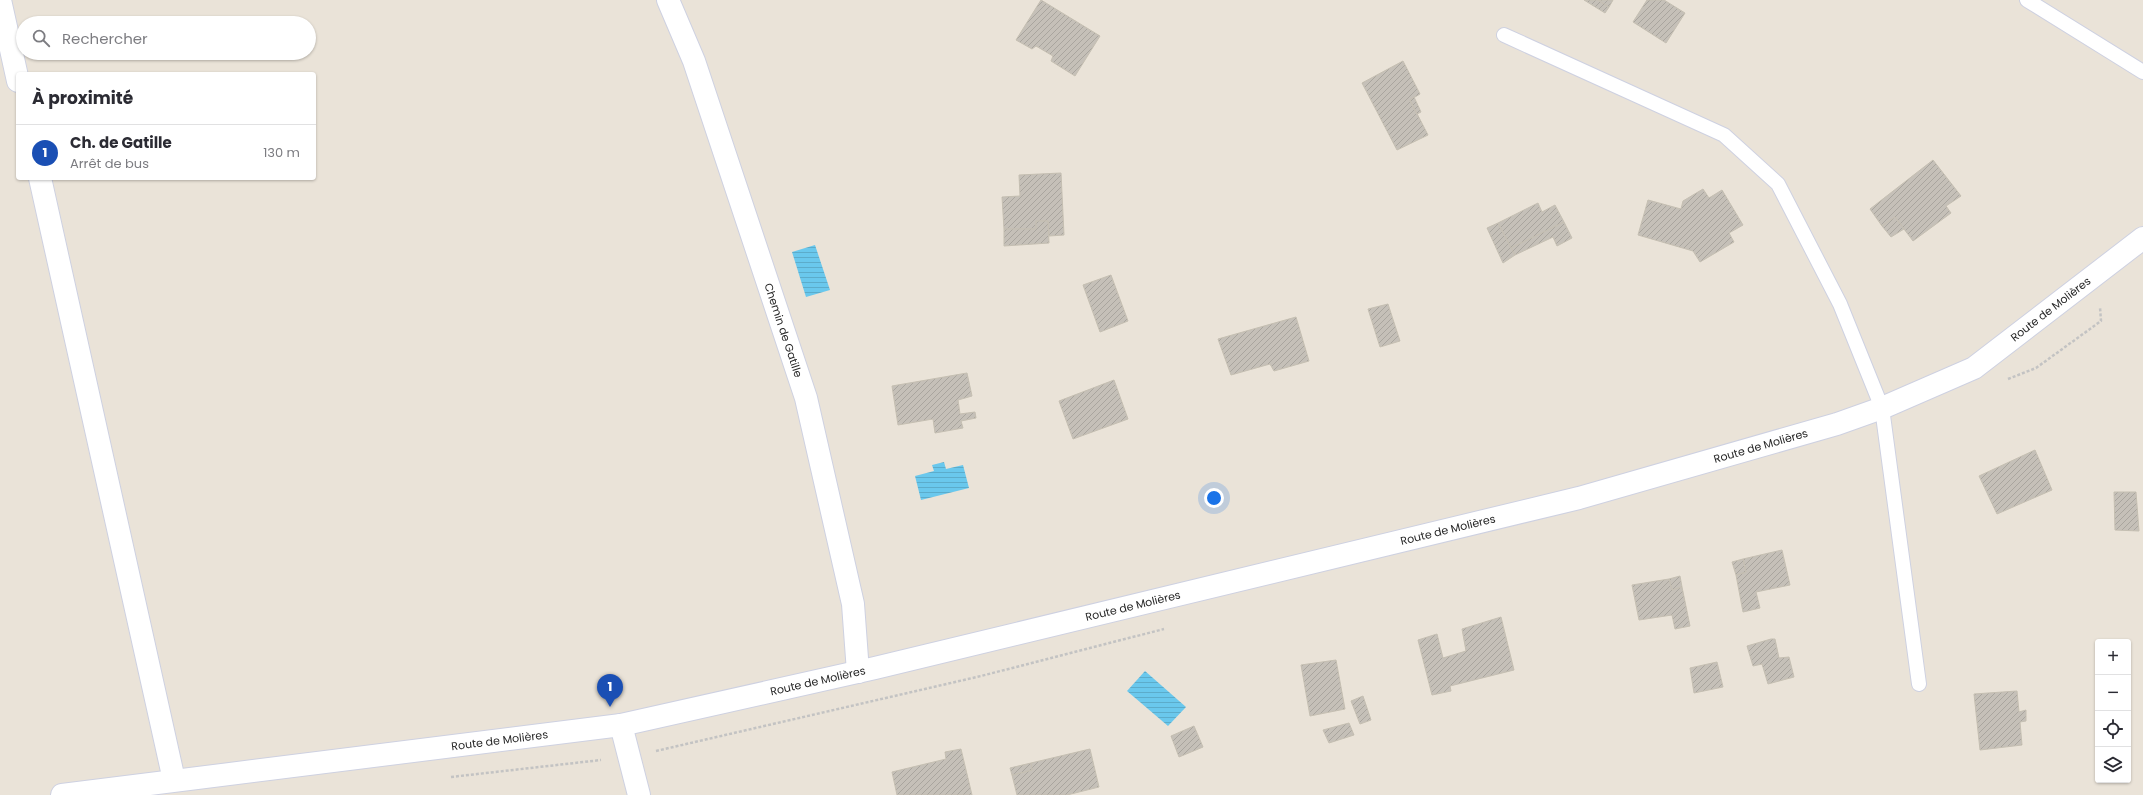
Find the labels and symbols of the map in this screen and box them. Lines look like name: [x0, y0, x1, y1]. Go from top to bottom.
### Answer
street label: Route de Molières: [2007, 273, 2094, 345]
street label: Chemin de Gatille: [760, 281, 807, 380]
street label: Route de Molières: [1712, 425, 1810, 467]
your location: [1204, 488, 1224, 508]
street label: Route de Molières: [1399, 510, 1497, 549]
street label: Route de Molières: [1084, 586, 1182, 625]
street label: Route de Molières: [769, 662, 867, 699]
pin: 1: [597, 674, 623, 707]
street label: Route de Molières: [450, 726, 549, 754]

